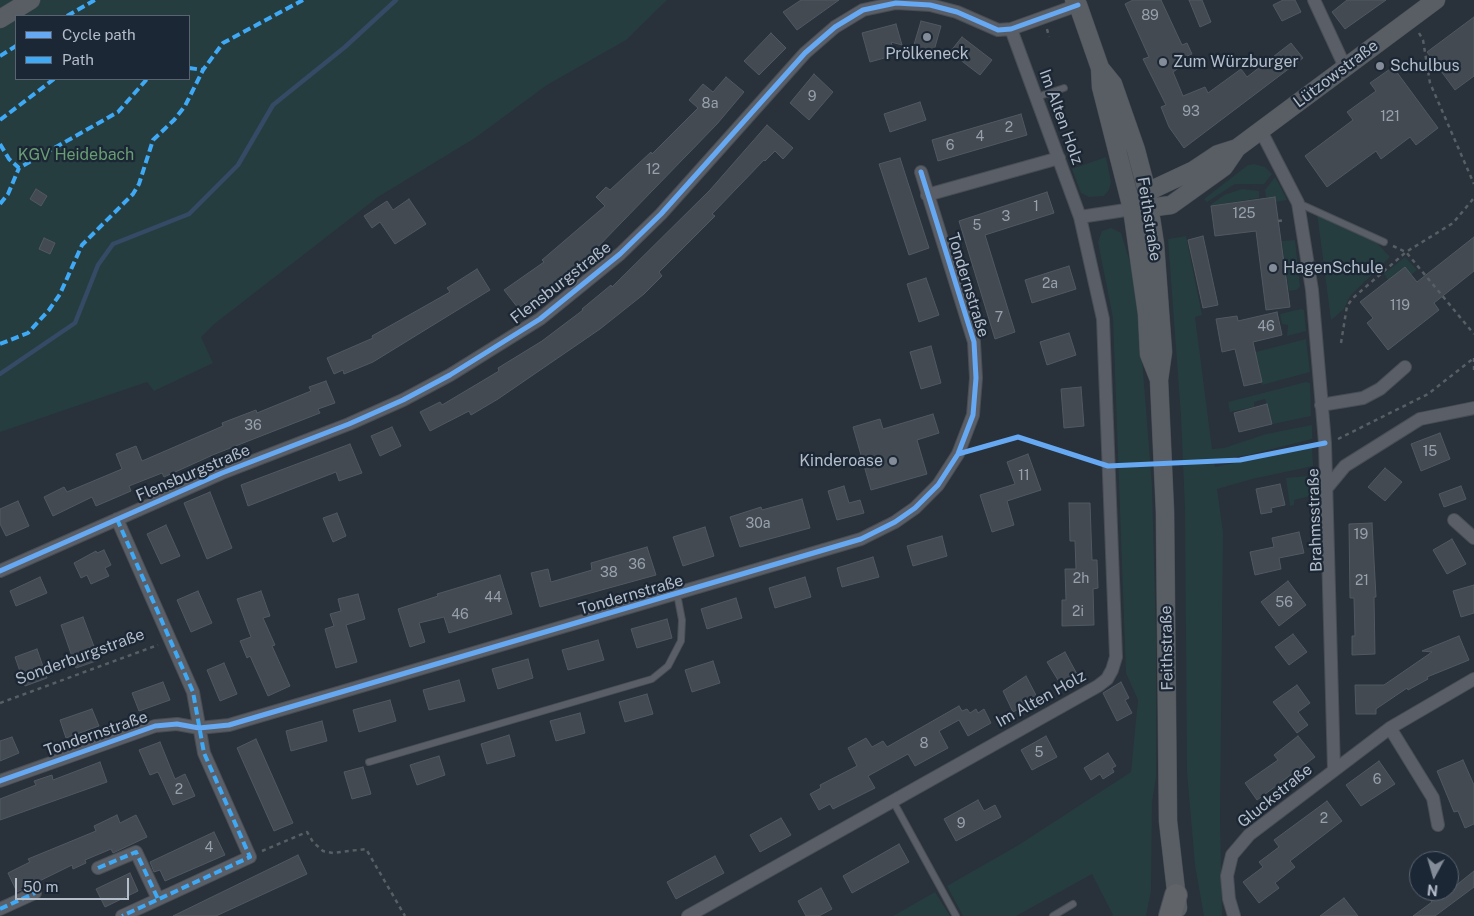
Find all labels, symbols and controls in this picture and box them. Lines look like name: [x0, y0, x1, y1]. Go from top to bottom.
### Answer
house number: 89: [1141, 8, 1159, 24]
legend: [15, 15, 190, 80]
text: Cycle path: [62, 26, 136, 43]
marker: Prölkeneck: [921, 31, 933, 43]
street label: Lützowstraße: [1290, 36, 1382, 112]
place label: Prölkeneck: [885, 44, 969, 64]
text: Path: [62, 51, 94, 68]
place label: Zum Würzburger: [1173, 52, 1299, 72]
marker: Zum Würzburger: [1157, 56, 1169, 68]
place label: Schulbus: [1390, 56, 1460, 76]
marker: Schulbus: [1374, 60, 1386, 72]
street label: Im Alten Holz: [1035, 67, 1087, 167]
house number: 9: [808, 89, 816, 105]
house number: 8a: [702, 96, 718, 112]
house number: 93: [1182, 104, 1200, 120]
house number: 121: [1380, 109, 1400, 125]
house number: 2: [1005, 120, 1013, 136]
house number: 4: [976, 129, 984, 145]
house number: 6: [946, 138, 954, 154]
park label: KGV Heidebach: [18, 145, 134, 165]
house number: 12: [646, 162, 660, 178]
street label: Feithstraße: [1133, 175, 1165, 263]
house number: 1: [1033, 199, 1039, 215]
house number: 125: [1232, 206, 1256, 222]
house number: 3: [1002, 209, 1010, 225]
house number: 5: [973, 218, 981, 234]
street label: Tondernstraße: [943, 230, 993, 340]
street label: Flensburgstraße: [507, 238, 615, 328]
place label: HagenSchule: [1283, 258, 1383, 278]
marker: HagenSchule: [1267, 262, 1279, 274]
house number: 2a: [1042, 276, 1058, 292]
house number: 119: [1390, 298, 1410, 314]
house number: 7: [995, 310, 1003, 326]
house number: 46: [1257, 319, 1275, 335]
house number: 36: [244, 418, 262, 434]
street label: Flensburgstraße: [133, 440, 253, 506]
house number: 15: [1423, 444, 1437, 460]
place label: Kinderoase: [799, 451, 883, 471]
marker: Kinderoase: [887, 455, 899, 467]
house number: 11: [1018, 468, 1030, 484]
street label: Brahmsstraße: [1304, 468, 1326, 572]
house number: 30a: [745, 516, 771, 532]
house number: 19: [1354, 527, 1368, 543]
house number: 36: [628, 557, 646, 573]
house number: 38: [600, 565, 618, 581]
street label: Tondernstraße: [576, 571, 686, 619]
house number: 2h: [1073, 571, 1089, 587]
house number: 21: [1355, 573, 1369, 589]
house number: 44: [484, 590, 502, 606]
house number: 56: [1275, 595, 1293, 611]
house number: 2i: [1072, 604, 1084, 620]
street label: Feithstraße: [1157, 605, 1177, 691]
house number: 46: [451, 607, 469, 623]
street label: Sonderburgstraße: [13, 625, 147, 689]
street label: Im Alten Holz: [993, 666, 1089, 732]
street label: Tondernstraße: [42, 707, 150, 761]
house number: 8: [919, 736, 929, 752]
house number: 5: [1035, 745, 1043, 761]
street label: Gluckstraße: [1234, 760, 1316, 832]
house number: 6: [1373, 772, 1381, 788]
house number: 2: [175, 782, 183, 798]
house number: 2: [1320, 811, 1328, 827]
house number: 9: [957, 816, 965, 832]
house number: 4: [205, 840, 213, 856]
north arrow: [1409, 851, 1459, 901]
scale bar: [18, 868, 131, 900]
text: 50 m: [23, 878, 58, 895]
text: N: [1426, 881, 1439, 898]

